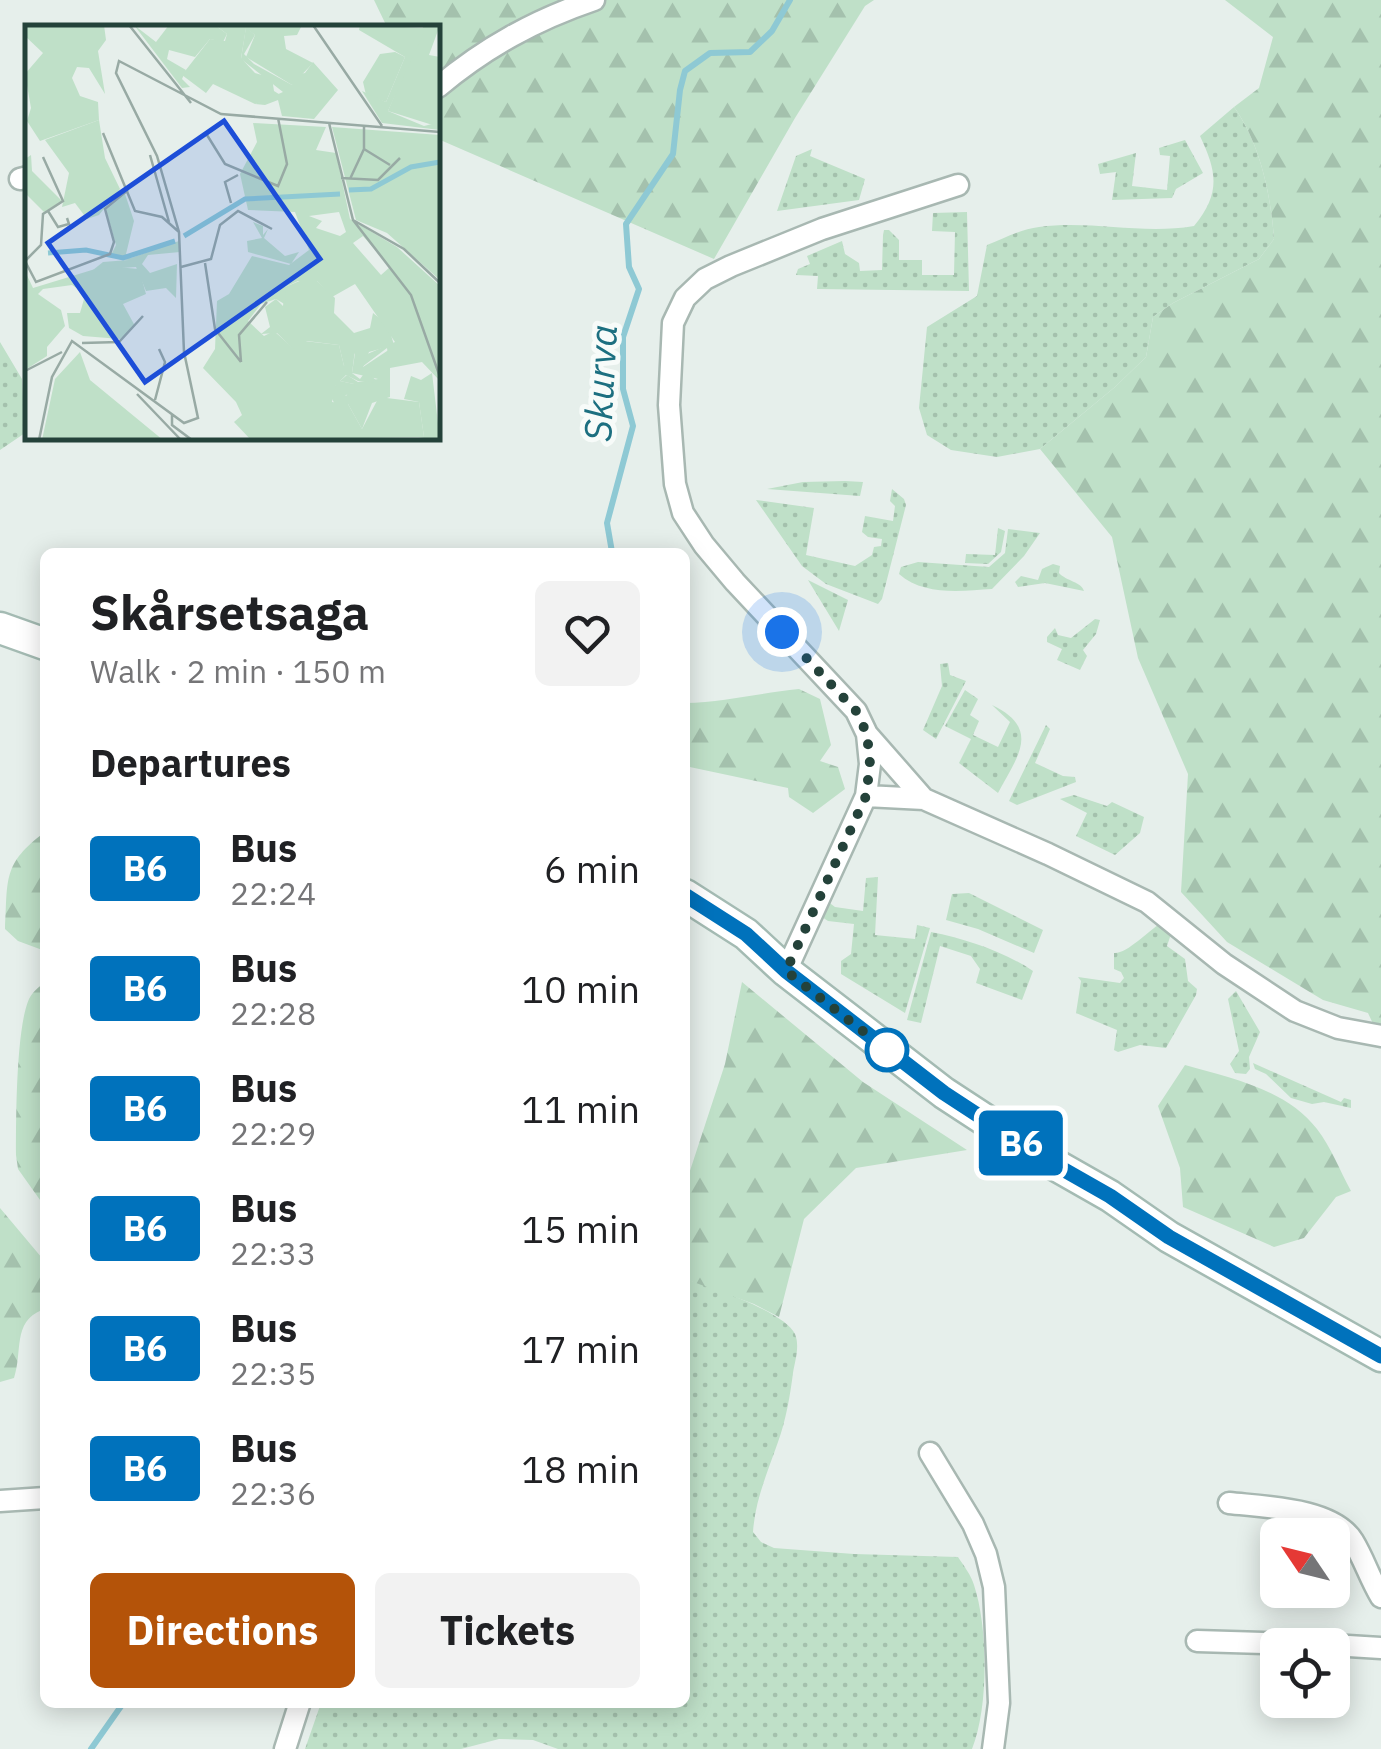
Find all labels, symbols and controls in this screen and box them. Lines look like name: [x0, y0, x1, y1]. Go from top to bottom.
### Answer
inset map: [25, 25, 440, 440]
water label: Skurva: [572, 323, 627, 443]
text: Skårsetsaga: [90, 581, 369, 643]
button: heart: [535, 581, 640, 686]
your location: [757, 607, 807, 657]
text: Walk · 2 min · 150 m: [90, 650, 386, 692]
text: Departures: [90, 738, 291, 787]
text: Bus: [230, 823, 297, 872]
text: 6 min: [544, 844, 640, 893]
text: B6: [123, 845, 167, 891]
text: 22:24: [230, 872, 316, 914]
text: Bus: [230, 943, 297, 992]
text: 10 min: [521, 964, 640, 1013]
text: B6: [123, 965, 167, 1011]
text: 22:28: [230, 992, 316, 1034]
unlabelled marker: [866, 1029, 908, 1071]
text: Bus: [230, 1063, 297, 1112]
text: 11 min: [521, 1084, 640, 1133]
text: B6: [123, 1085, 167, 1131]
line badge: B6: [976, 1110, 1066, 1176]
text: 22:29: [230, 1112, 316, 1154]
text: B6: [999, 1120, 1043, 1166]
text: Bus: [230, 1183, 297, 1232]
text: 15 min: [521, 1204, 640, 1253]
text: B6: [123, 1205, 167, 1251]
text: 22:33: [230, 1232, 316, 1274]
text: Bus: [230, 1303, 297, 1352]
text: 17 min: [521, 1324, 640, 1373]
text: B6: [123, 1325, 167, 1371]
text: 22:35: [230, 1352, 316, 1394]
text: Bus: [230, 1423, 297, 1472]
text: 18 min: [521, 1444, 640, 1493]
text: B6: [123, 1445, 167, 1491]
text: 22:36: [230, 1472, 316, 1514]
north arrow: [1260, 1518, 1350, 1608]
map controls: [1260, 1518, 1350, 1718]
button: Directions: [90, 1573, 355, 1688]
button: Tickets: [375, 1573, 640, 1688]
button: locate: [1260, 1628, 1350, 1718]

